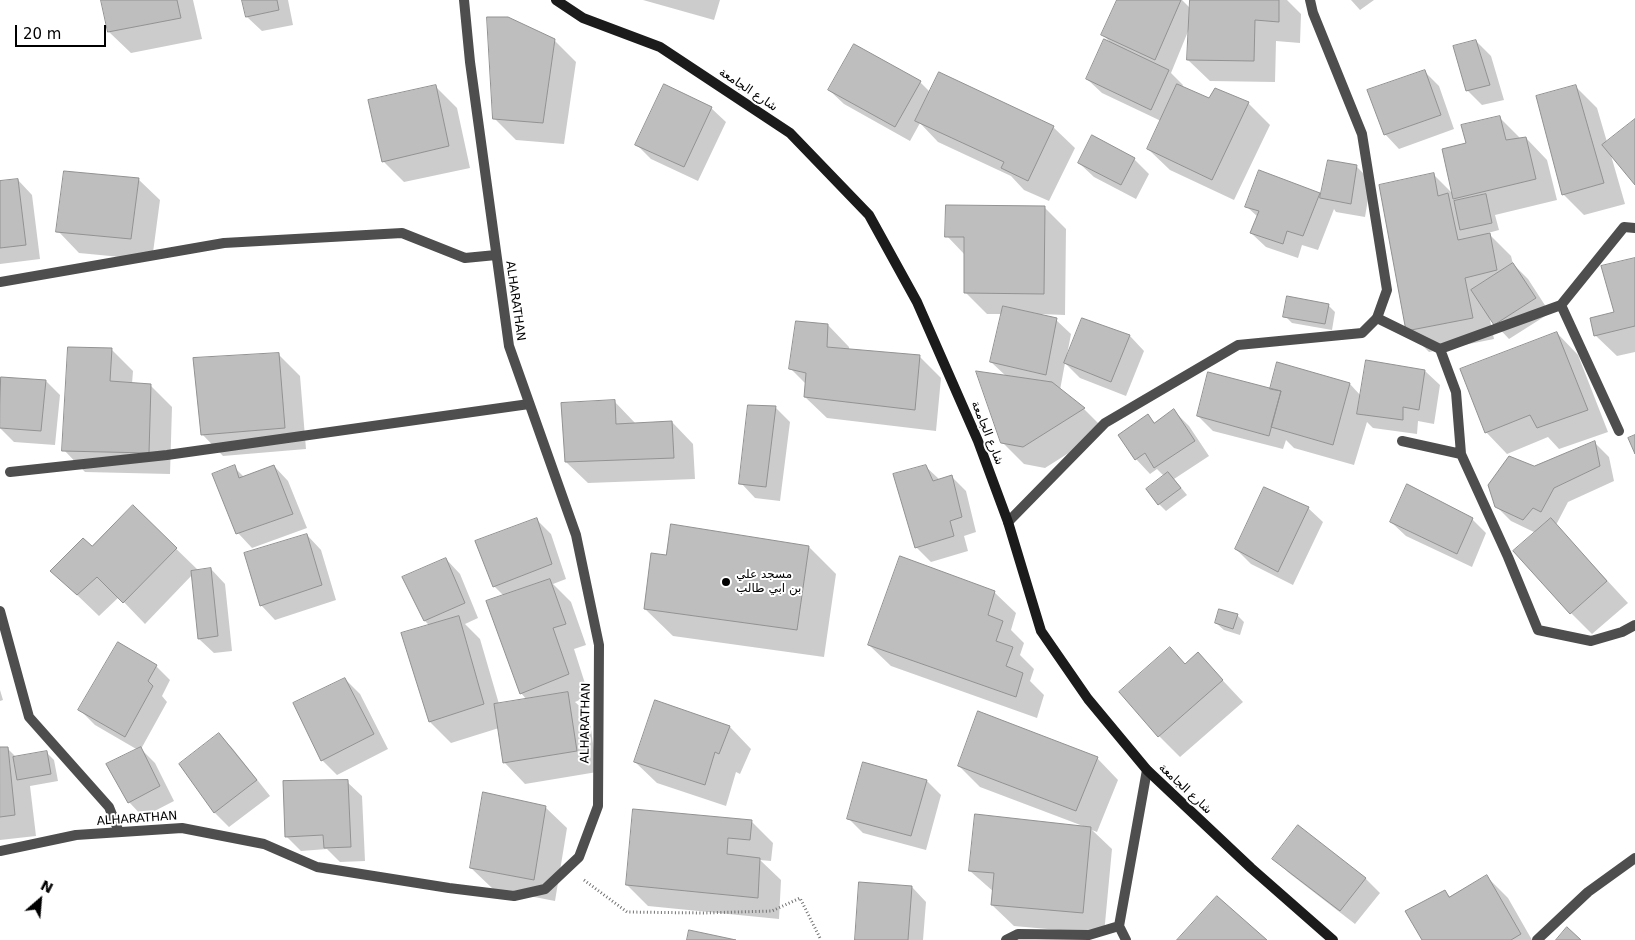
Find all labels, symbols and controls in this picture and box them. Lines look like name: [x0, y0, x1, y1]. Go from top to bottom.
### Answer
scale bar: [18, 15, 109, 47]
text: 20 m: [23, 25, 61, 43]
street label: شارع الجامعة: [716, 65, 780, 115]
street label: ALHARATHAN: [502, 260, 528, 342]
street label: شارع الجامعة: [968, 399, 1006, 467]
place label: مسجد علي بن ابي طالب: [736, 568, 801, 596]
marker: مسجد علي بن ابي طالب: [720, 576, 732, 588]
street label: ALHARATHAN: [578, 682, 594, 764]
street label: شارع الجامعة: [1155, 761, 1215, 817]
street label: ALHARATHAN: [96, 809, 178, 829]
north arrow: [15, 875, 65, 925]
text: N: [38, 877, 56, 896]

